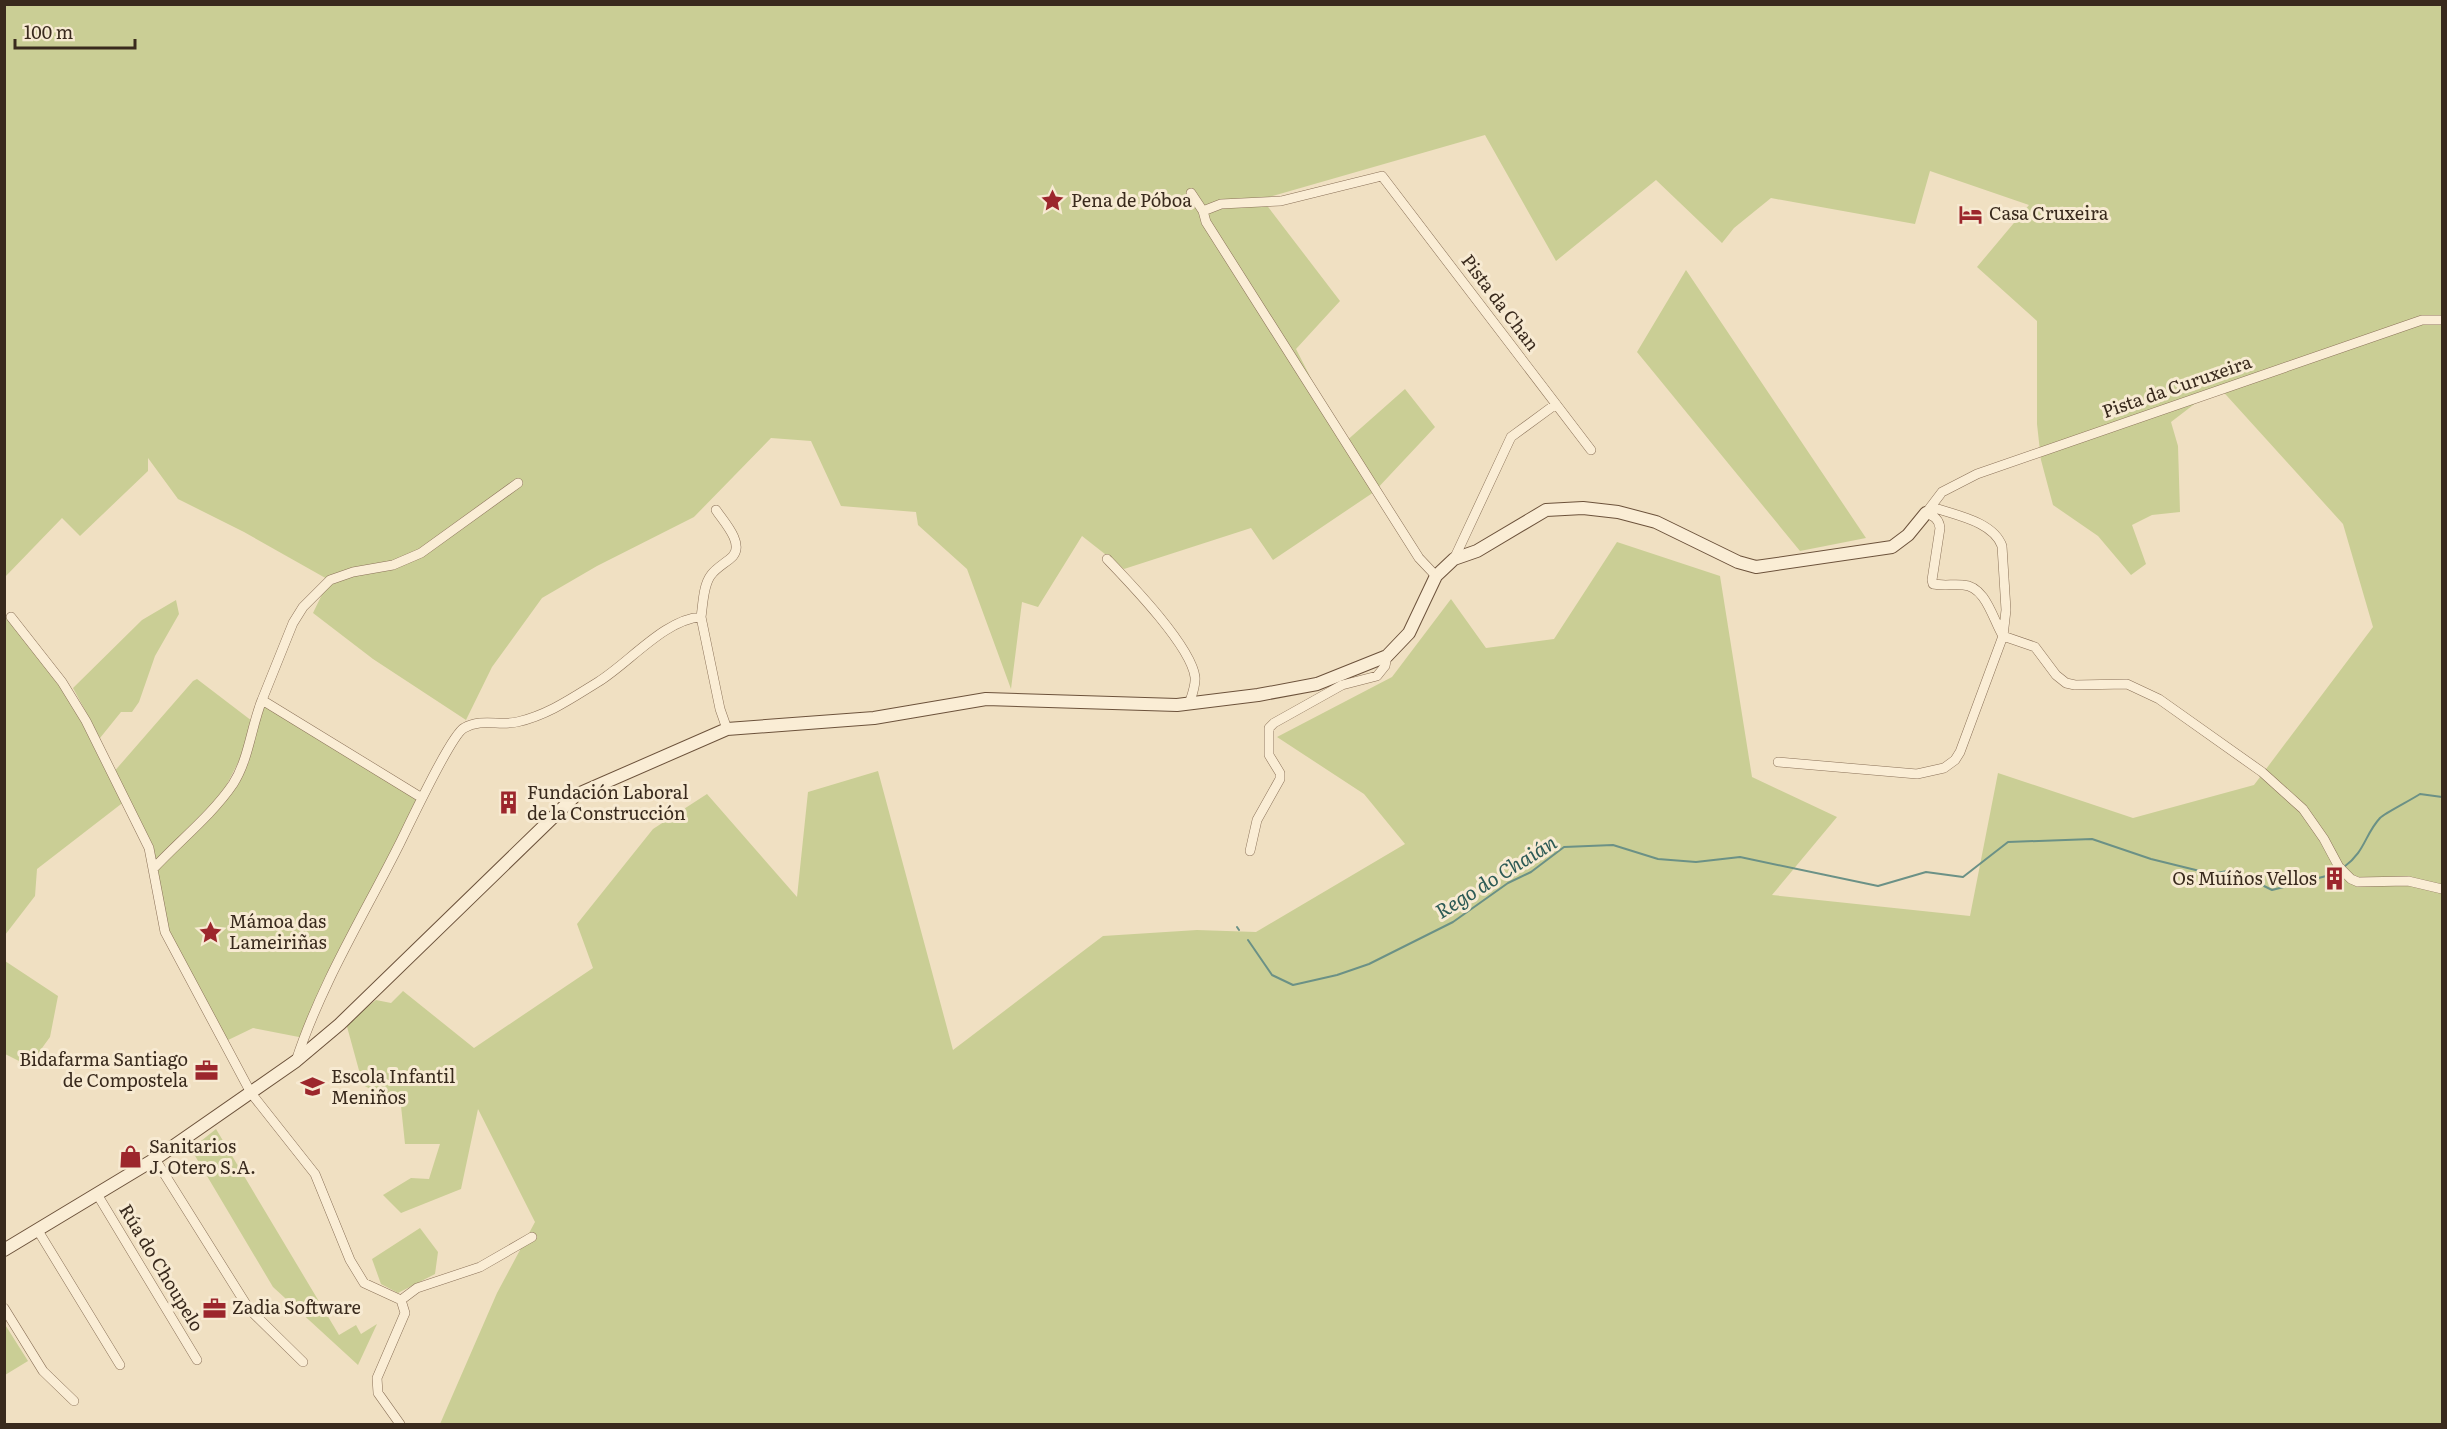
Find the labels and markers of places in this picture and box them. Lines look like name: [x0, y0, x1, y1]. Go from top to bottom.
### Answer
place label: Pena de Póboa: [1071, 186, 1192, 213]
place icon: Pena de Póboa: [1040, 188, 1066, 214]
place label: Casa Cruxeira: [1989, 199, 2109, 226]
hotel icon: Casa Cruxeira: [1958, 201, 1984, 227]
place label: Fundación Laboral de la Construcción: [527, 778, 689, 826]
building icon: Fundación Laboral de la Construcción: [496, 790, 522, 816]
place label: Os Muíños Vellos: [2172, 864, 2317, 891]
building icon: Os Muíños Vellos: [2322, 866, 2348, 892]
place label: Mámoa das Lameiriñas: [229, 907, 327, 955]
place icon: Mámoa das Lameiriñas: [198, 919, 224, 945]
place label: Bidafarma Santiago de Compostela: [19, 1045, 188, 1093]
office icon: Bidafarma Santiago de Compostela: [193, 1057, 219, 1083]
place label: Escola Infantil Meniños: [331, 1062, 455, 1110]
school or university icon: Escola Infantil Meniños: [300, 1074, 326, 1100]
place label: Sanitarios J. Otero S.A.: [149, 1132, 256, 1180]
shop icon: Sanitarios J. Otero S.A.: [118, 1144, 144, 1170]
place label: Zadia Software: [232, 1293, 361, 1320]
office icon: Zadia Software: [201, 1295, 227, 1321]

